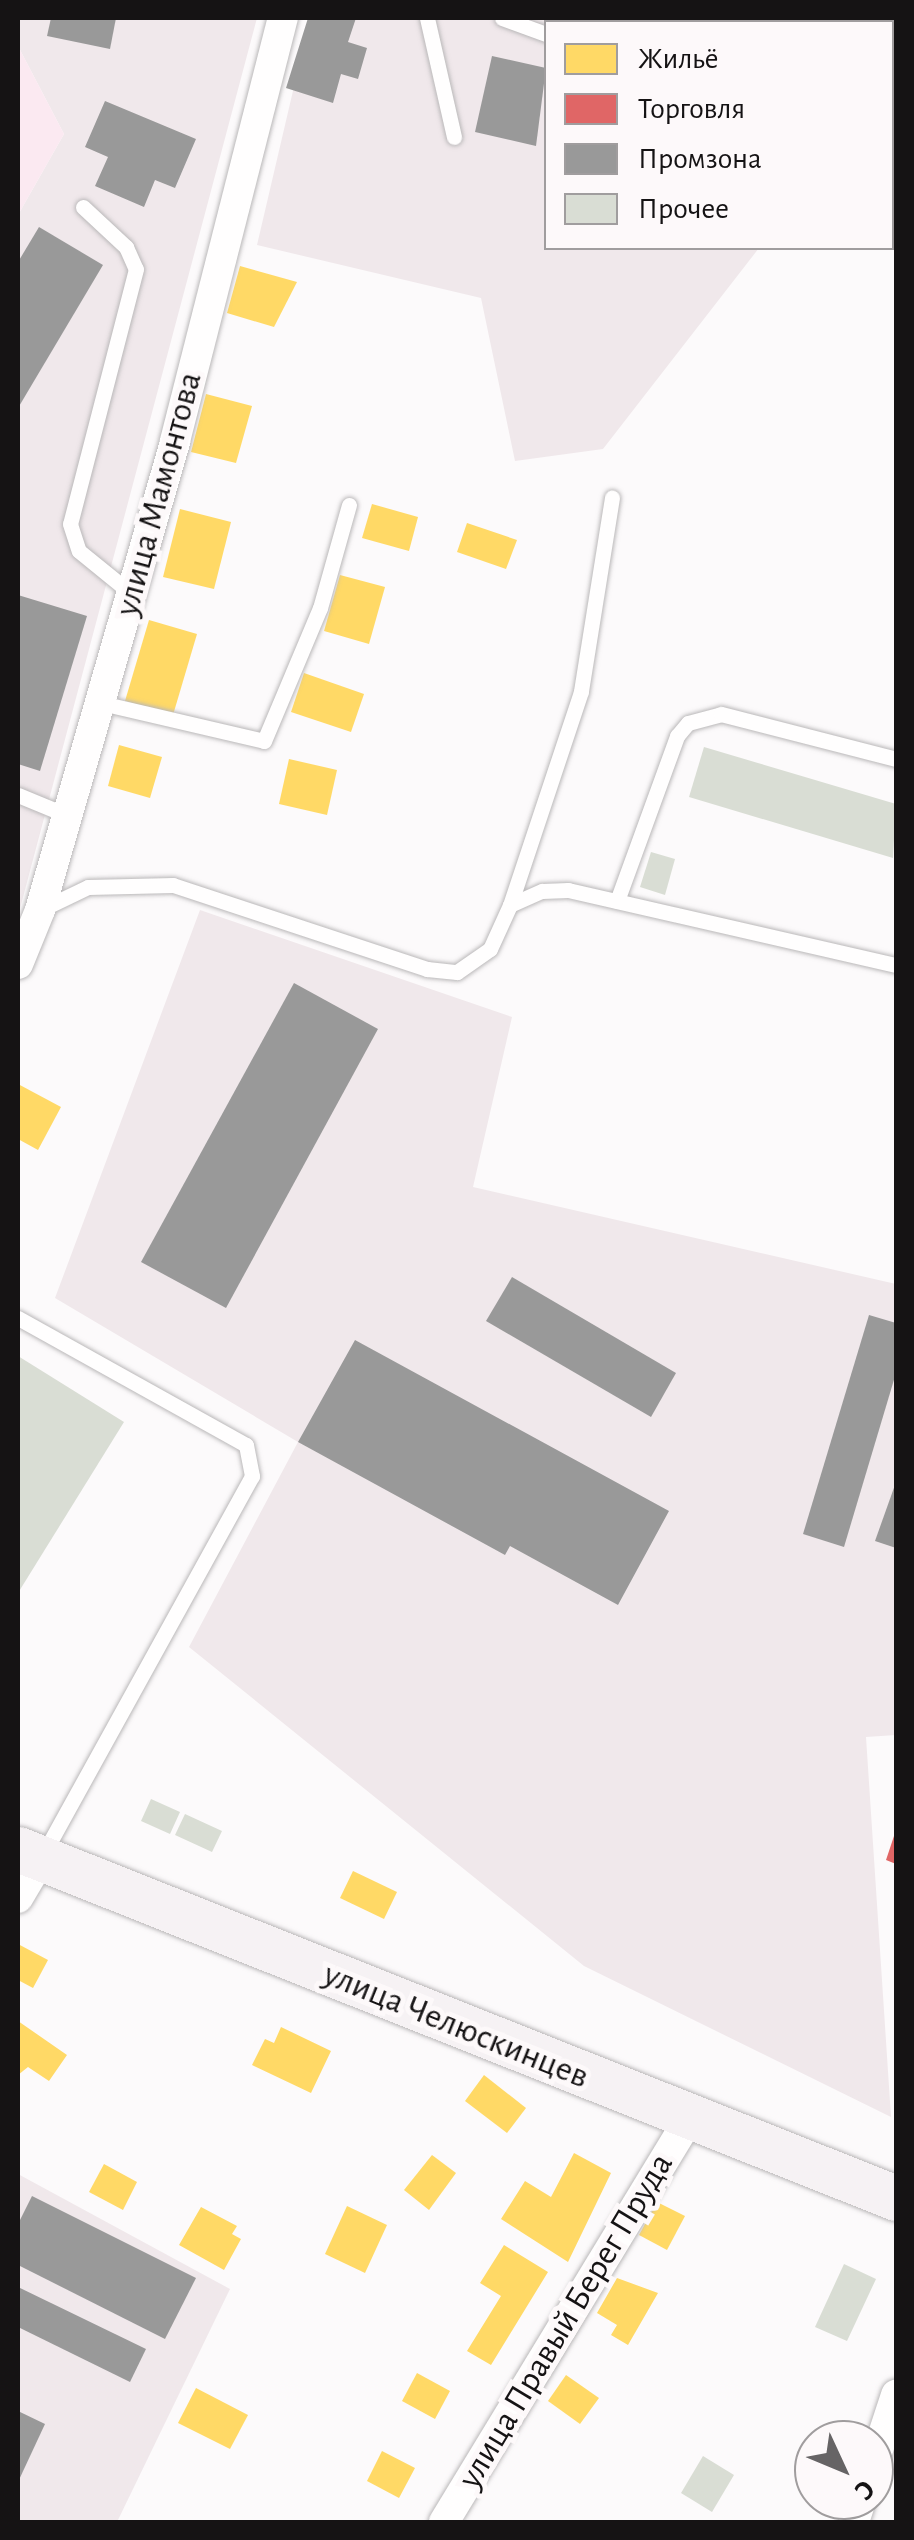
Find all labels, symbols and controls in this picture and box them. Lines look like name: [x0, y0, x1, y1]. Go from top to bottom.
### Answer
legend: [544, 20, 894, 250]
text: Жильё: [638, 44, 719, 74]
text: Торговля: [638, 94, 745, 124]
text: Промзона: [638, 144, 762, 174]
text: Прочее: [638, 194, 729, 224]
street label: улица Мамонтова: [106, 368, 212, 620]
street label: улица Челюскинцев: [317, 1954, 595, 2098]
street label: улица Правый Берег Пруда: [449, 2146, 683, 2496]
north arrow: [794, 2420, 894, 2520]
text: С: [849, 2474, 880, 2505]

